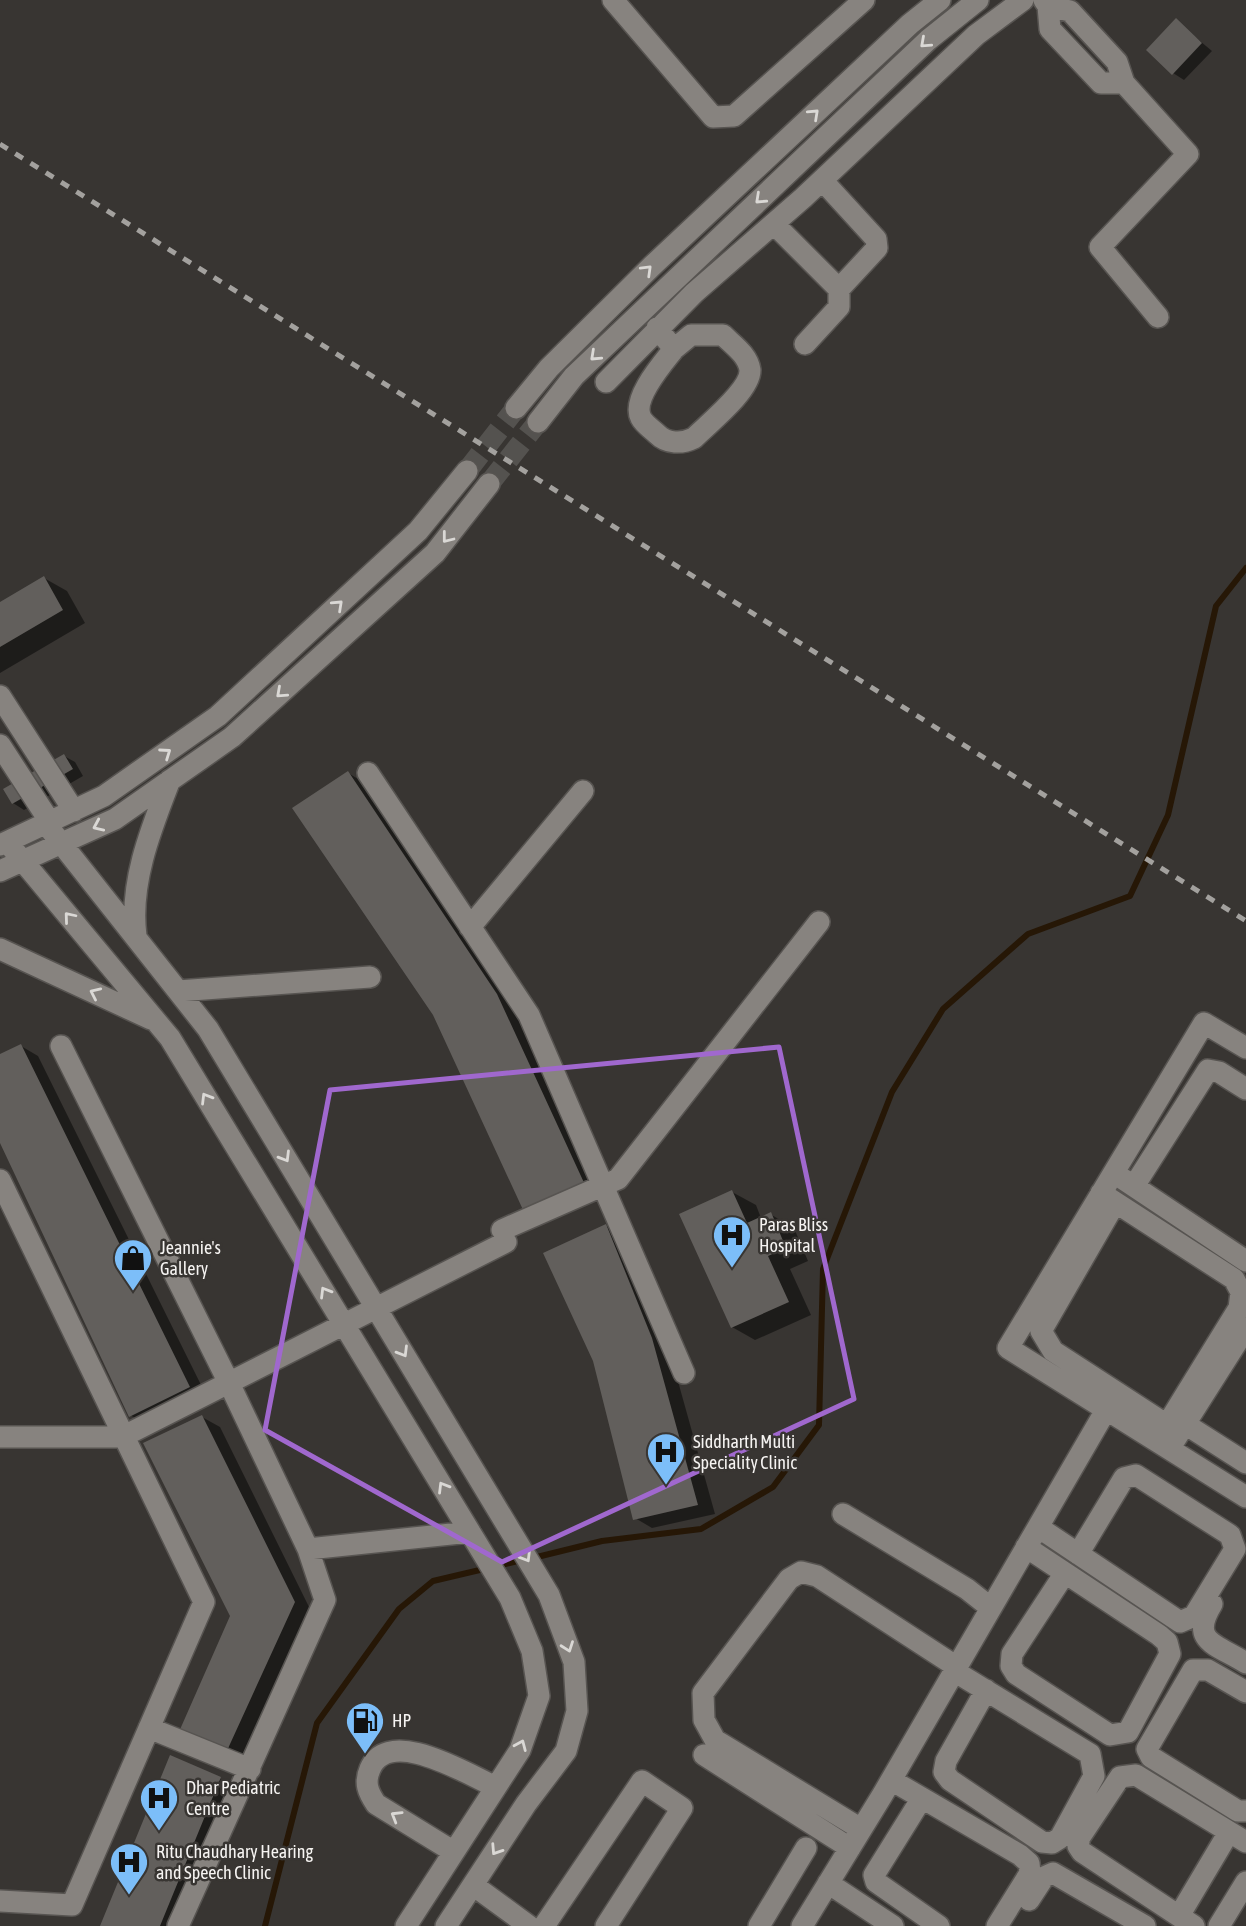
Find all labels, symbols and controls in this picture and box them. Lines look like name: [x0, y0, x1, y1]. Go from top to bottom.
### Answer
one-way arrow: [920, 35, 933, 47]
one-way arrow: [805, 110, 818, 123]
one-way arrow: [755, 191, 768, 204]
one-way arrow: [639, 265, 652, 278]
one-way arrow: [590, 348, 603, 360]
one-way arrow: [442, 530, 455, 542]
one-way arrow: [330, 600, 343, 613]
one-way arrow: [276, 685, 289, 697]
one-way arrow: [158, 749, 171, 761]
one-way arrow: [92, 818, 105, 832]
one-way arrow: [65, 912, 77, 925]
one-way arrow: [89, 987, 102, 1001]
one-way arrow: [202, 1092, 215, 1105]
one-way arrow: [277, 1150, 290, 1163]
hospital icon: Paras Bliss Hospital: [711, 1214, 753, 1269]
place label: Paras Bliss Hospital: [759, 1214, 828, 1256]
shop icon: Jeannie's Gallery: [112, 1237, 154, 1292]
place label: Jeannie's Gallery: [160, 1237, 221, 1279]
one-way arrow: [320, 1287, 333, 1300]
one-way arrow: [394, 1345, 407, 1358]
hospital icon: Siddharth Multi Speciality Clinic: [645, 1431, 687, 1486]
place label: Siddharth Multi Speciality Clinic: [693, 1431, 797, 1473]
one-way arrow: [438, 1481, 451, 1494]
one-way arrow: [518, 1549, 531, 1562]
one-way arrow: [560, 1640, 574, 1652]
fuel station icon: HP: [344, 1700, 386, 1755]
place label: HP: [392, 1710, 411, 1731]
one-way arrow: [513, 1739, 527, 1752]
hospital icon: Dhar Pediatric Centre: [138, 1777, 180, 1832]
place label: Dhar Pediatric Centre: [186, 1777, 280, 1819]
one-way arrow: [390, 1812, 403, 1825]
hospital icon: Ritu Chaudhary Hearing and Speech Clinic: [108, 1841, 150, 1896]
place label: Ritu Chaudhary Hearing and Speech Clinic: [156, 1841, 313, 1883]
one-way arrow: [492, 1842, 505, 1855]

